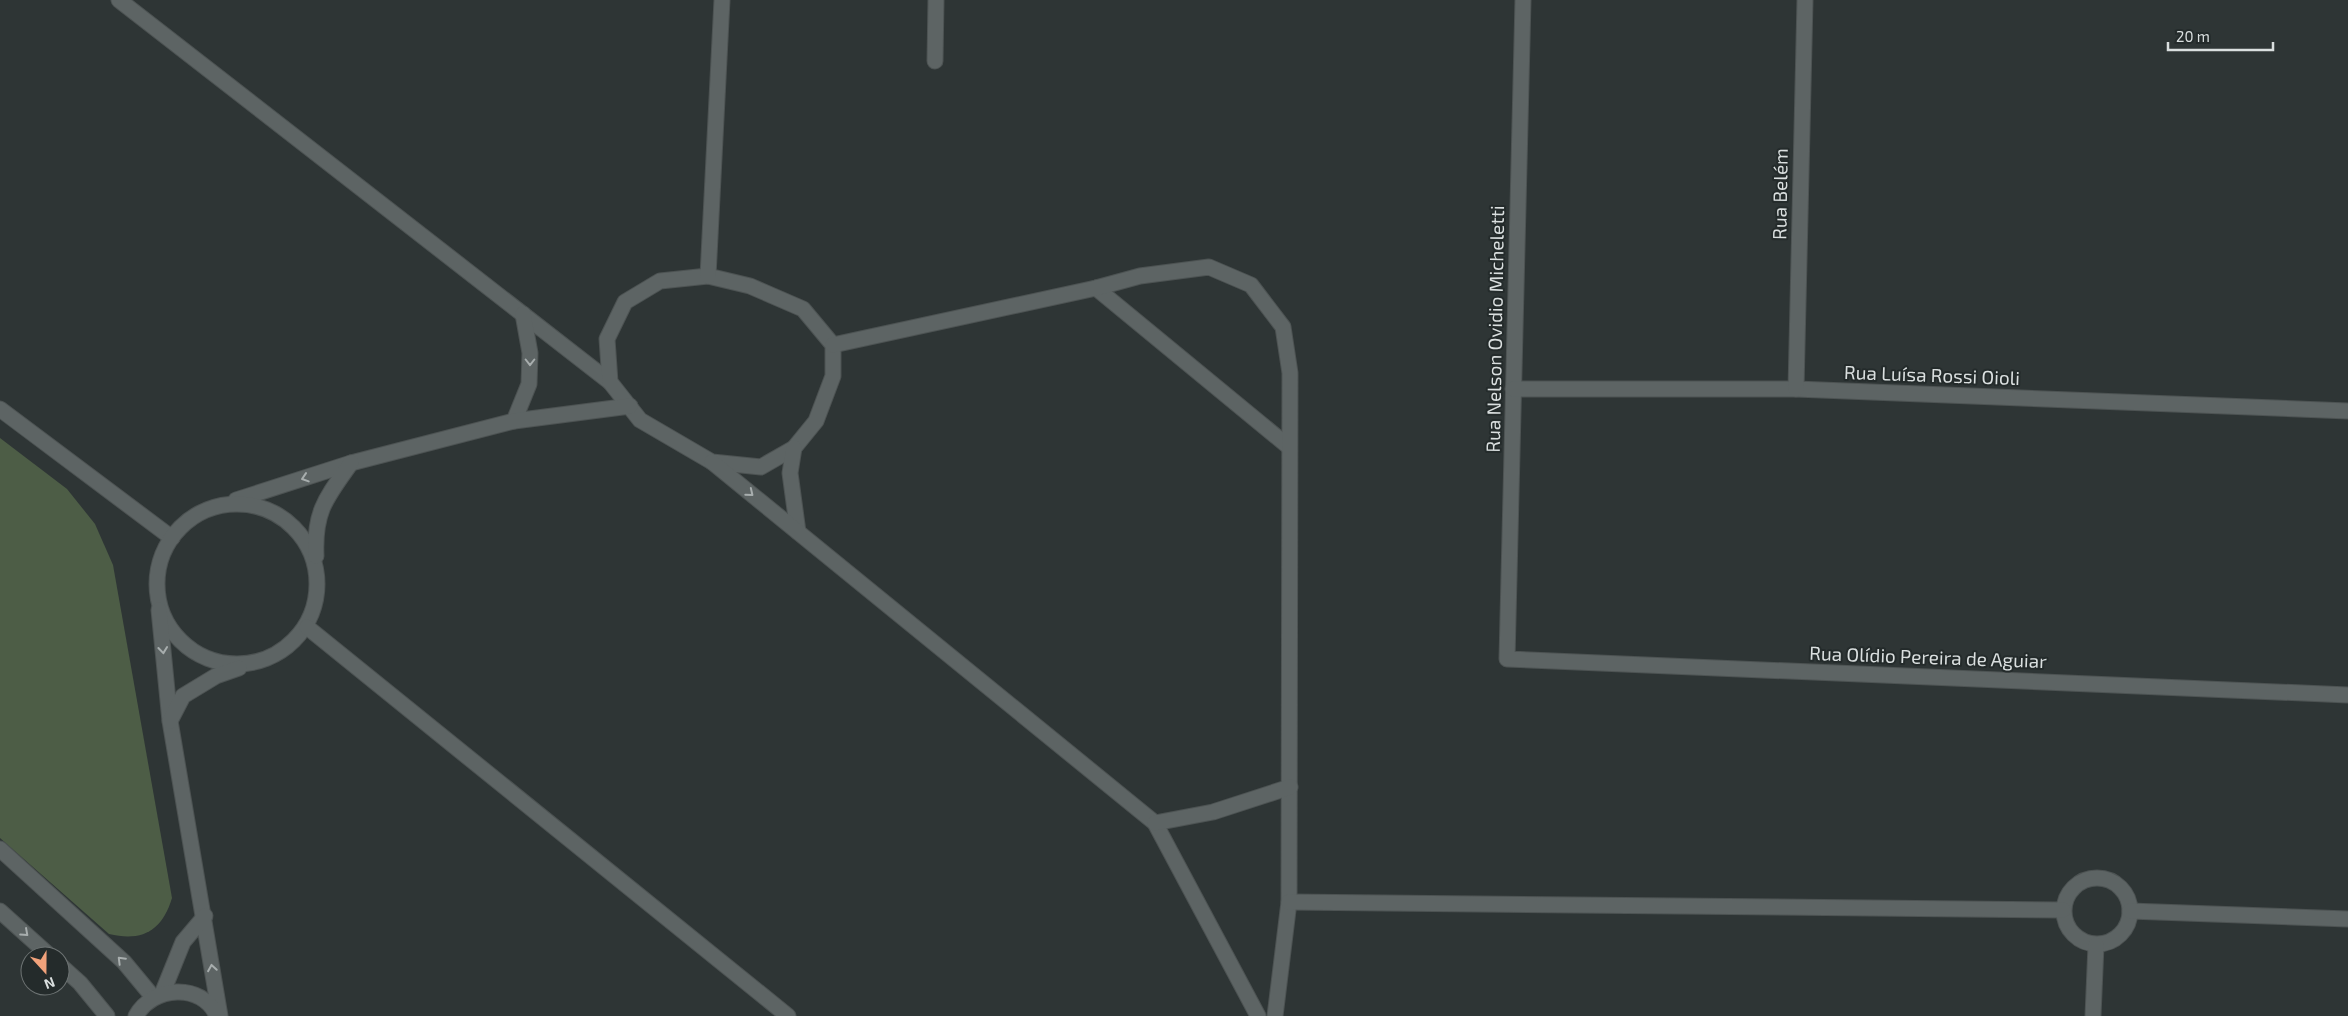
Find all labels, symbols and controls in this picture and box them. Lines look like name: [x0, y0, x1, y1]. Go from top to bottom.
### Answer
scale bar: [2168, 20, 2273, 52]
text: 20 m: [2176, 27, 2210, 45]
street label: Rua Belém: [1767, 148, 1792, 240]
street label: Rua Nelson Ovidio Micheletti: [1481, 205, 1508, 453]
one-way arrow: [525, 358, 535, 366]
street label: Rua Luísa Rossi Oioli: [1844, 360, 2020, 389]
one-way arrow: [301, 472, 310, 482]
one-way arrow: [744, 487, 753, 495]
street label: Rua Olídio Pereira de Aguiar: [1809, 641, 2048, 672]
one-way arrow: [157, 646, 168, 654]
one-way arrow: [19, 927, 28, 936]
north arrow: [20, 946, 70, 996]
one-way arrow: [118, 957, 127, 966]
one-way arrow: [208, 963, 218, 972]
text: N: [42, 974, 58, 993]

